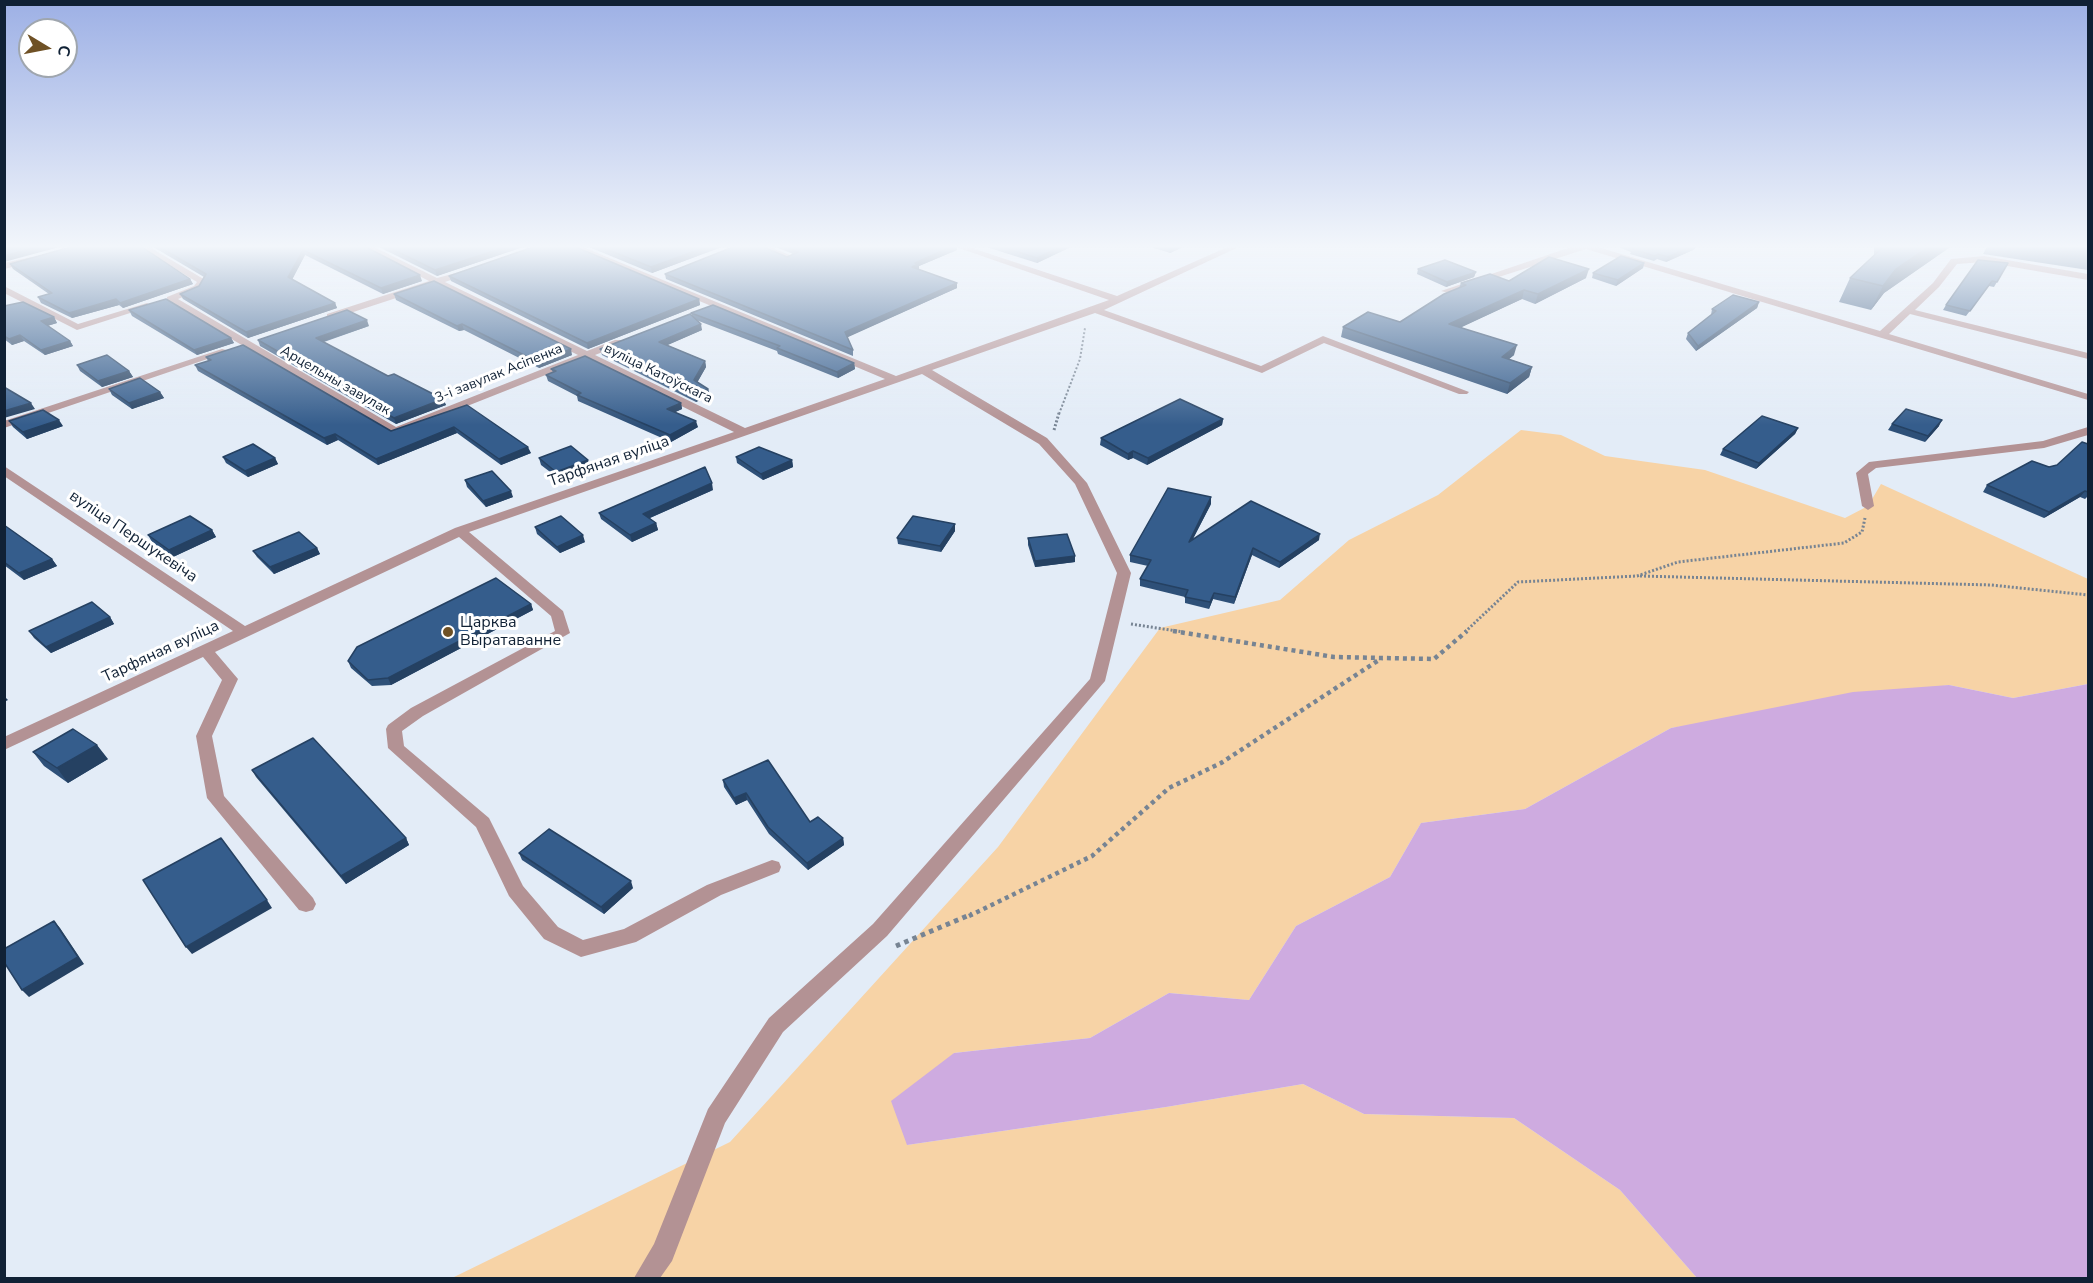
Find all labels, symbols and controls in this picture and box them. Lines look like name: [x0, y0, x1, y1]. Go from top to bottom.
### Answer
north arrow: [18, 18, 78, 78]
text: С: [52, 44, 76, 58]
street label: вуліца Катоўскага: [601, 340, 715, 408]
street label: 3-і завулак Асіпенка: [433, 341, 565, 407]
street label: Арцельны завулак: [277, 343, 393, 419]
street label: Тарфяная вуліца: [546, 432, 672, 492]
street label: вуліца Першукевіча: [65, 487, 201, 587]
place label: Царква Выратаванне: [460, 613, 561, 651]
street label: Тарфяная вуліца: [100, 617, 222, 687]
marker: Царква Выратаванне: [441, 625, 455, 639]

